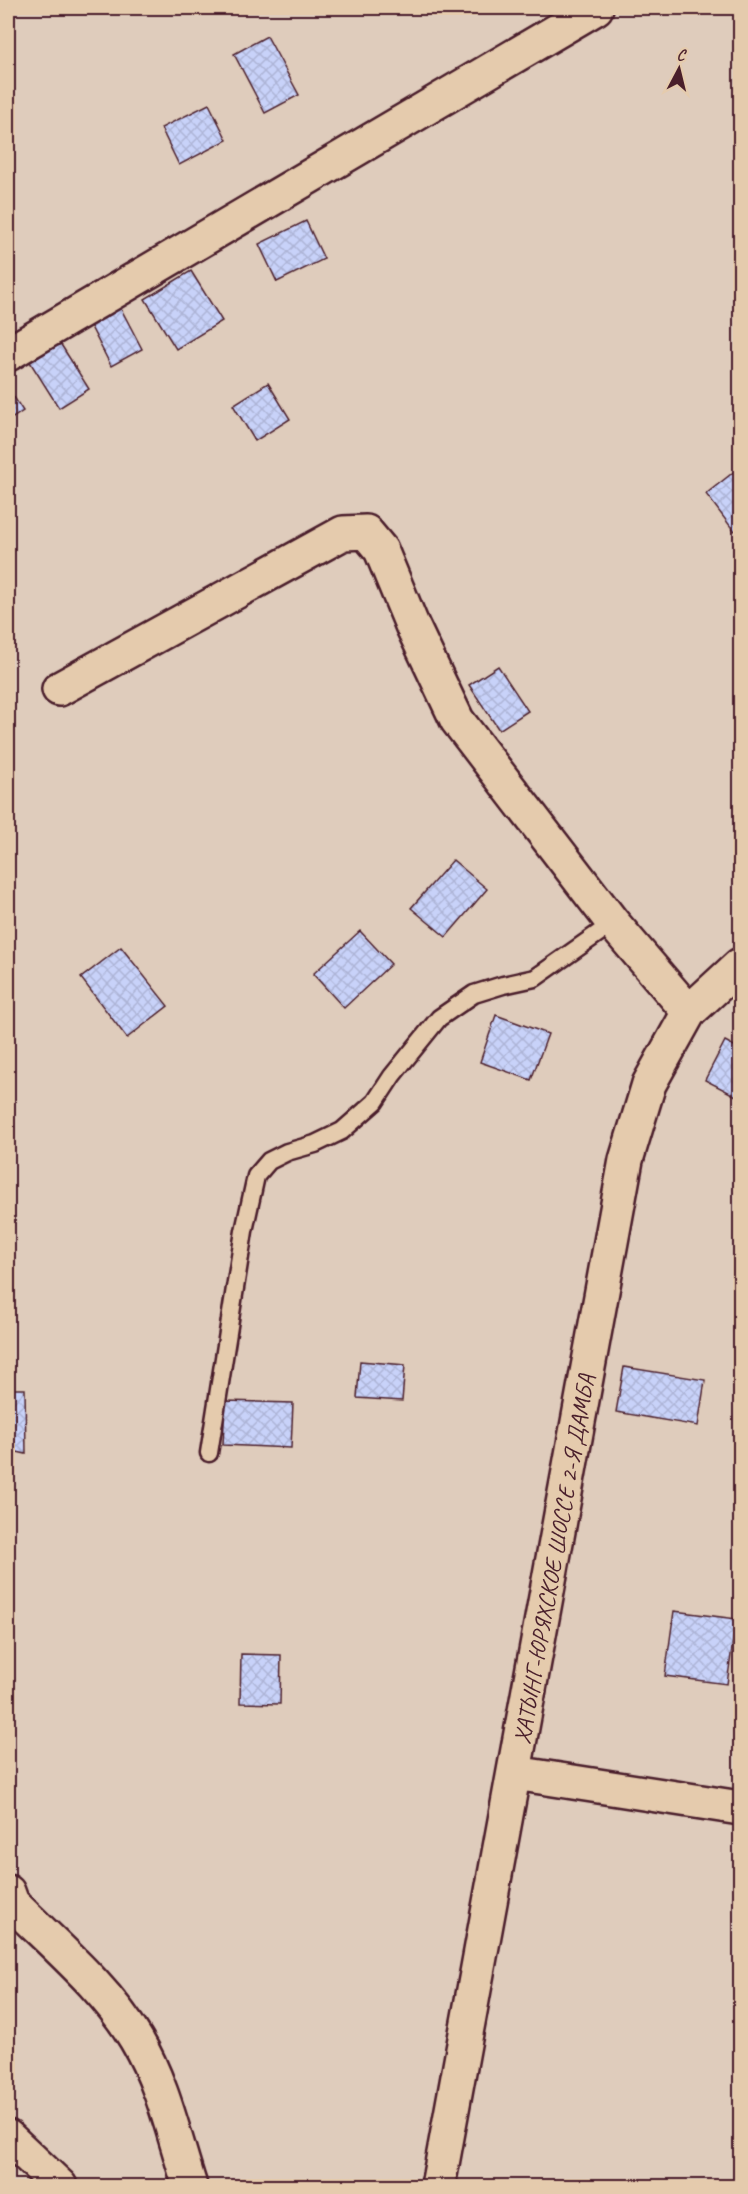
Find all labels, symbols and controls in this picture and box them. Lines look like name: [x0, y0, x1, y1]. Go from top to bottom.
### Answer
north arrow: [649, 39, 709, 99]
text: С: [676, 45, 688, 66]
street label: ХАТЫНГ-ЮРЯХСКОЕ ШОССЕ 2-Я ДАМБА: [507, 1371, 601, 1746]

